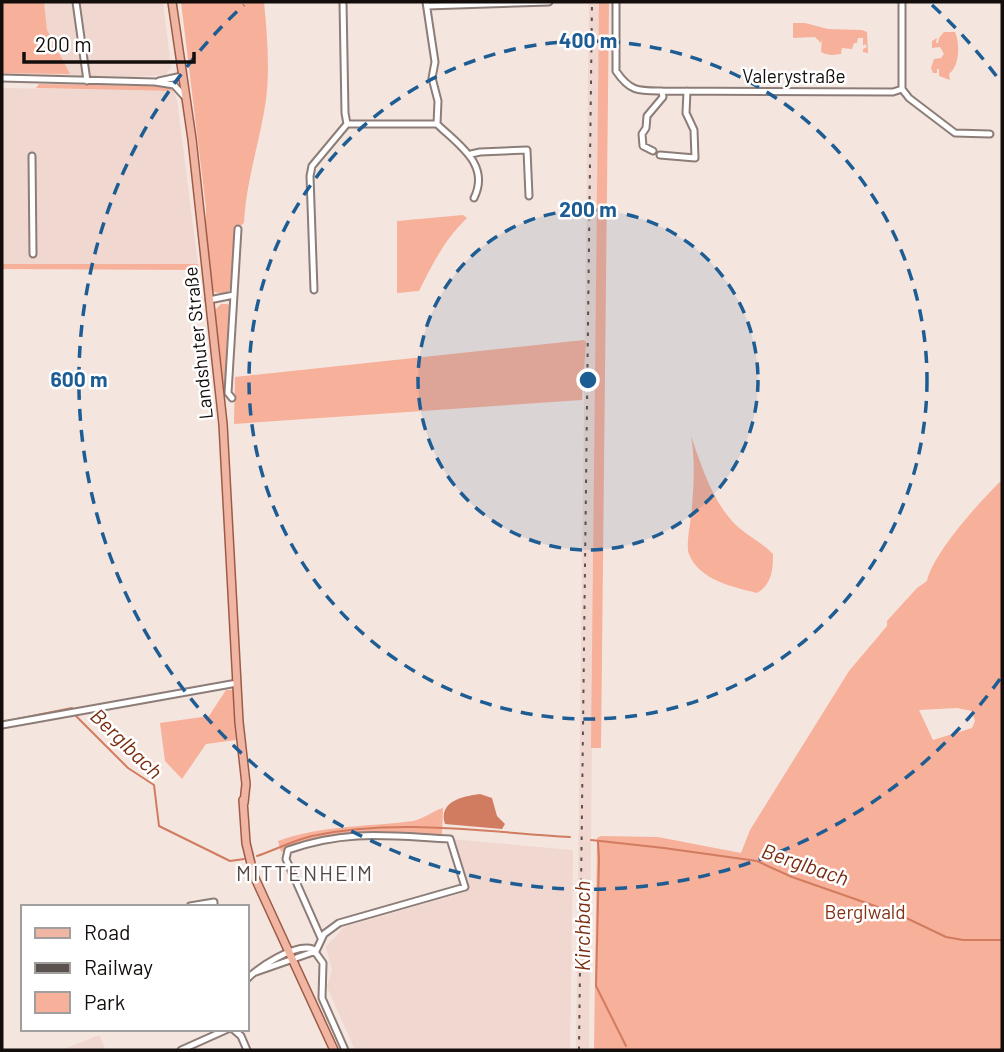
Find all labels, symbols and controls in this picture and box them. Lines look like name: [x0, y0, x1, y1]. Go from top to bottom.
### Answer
scale bar: [24, 21, 194, 65]
text: 400 m: [559, 27, 617, 52]
text: 200 m: [35, 31, 92, 56]
street label: Valerystraße: [742, 64, 846, 87]
text: 200 m: [559, 196, 617, 221]
street label: Landshuter Straße: [178, 266, 217, 421]
text: 600 m: [51, 366, 107, 391]
centre of rings: [576, 368, 600, 392]
water label: Berglbach: [86, 703, 168, 783]
water label: Berglbach: [759, 837, 852, 890]
district label: MITTENHEIM: [236, 860, 374, 885]
water label: Kirchbach: [569, 881, 594, 971]
park label: Berglwald: [824, 900, 906, 923]
legend: [21, 905, 248, 1031]
text: Road: [84, 919, 130, 944]
text: Railway: [84, 954, 153, 979]
text: Park: [84, 989, 125, 1014]

